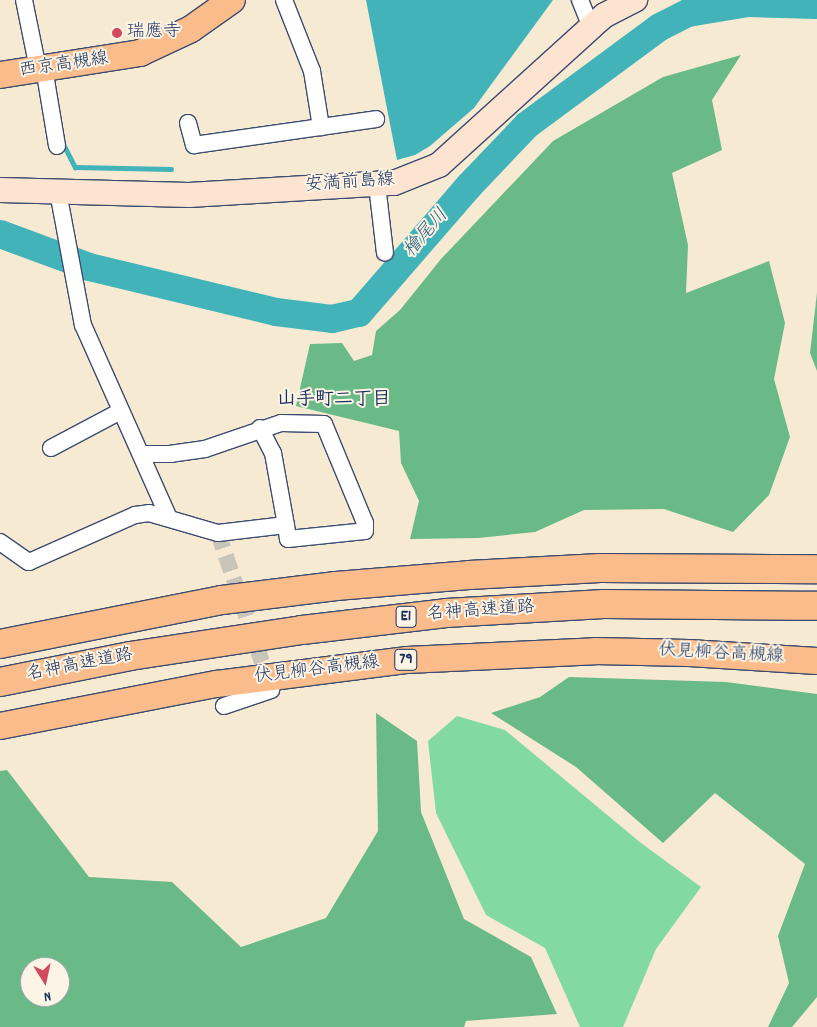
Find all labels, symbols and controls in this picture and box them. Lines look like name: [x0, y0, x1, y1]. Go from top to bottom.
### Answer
place label: 瑞應寺: [127, 22, 181, 44]
marker: 瑞應寺: [111, 27, 123, 39]
street label: 西京高槻線: [18, 49, 110, 83]
street label: 安満前島線: [304, 170, 396, 198]
water label: 檜尾川: [400, 205, 454, 263]
district label: 山手町二丁目: [277, 390, 391, 412]
street label: 名神高速道路: [426, 597, 536, 627]
road number: E1: [395, 604, 417, 630]
street label: 伏見柳谷高槻線: [658, 641, 784, 669]
street label: 名神高速道路: [25, 645, 135, 687]
road number: 79: [394, 646, 418, 674]
street label: 伏見柳谷高槻線: [253, 653, 381, 689]
north arrow: [20, 957, 70, 1007]
text: N: [42, 985, 53, 1006]

